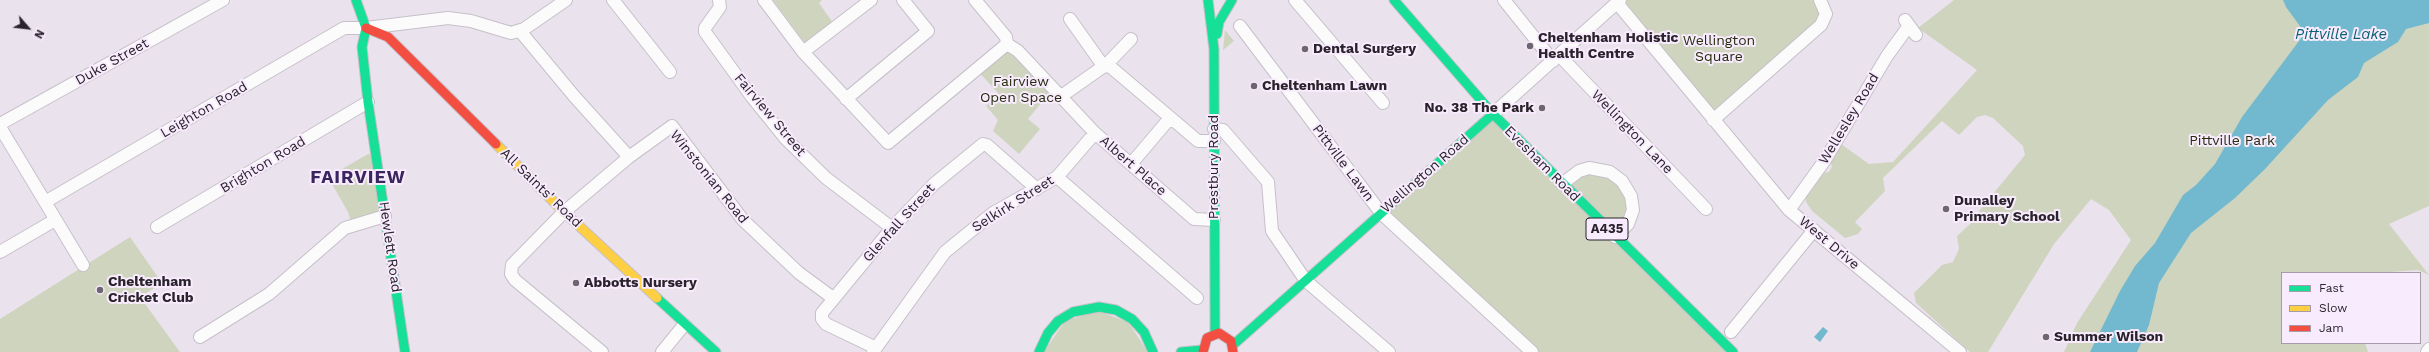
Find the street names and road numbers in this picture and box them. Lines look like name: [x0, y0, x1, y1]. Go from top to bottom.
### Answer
street label: Duke Street: [72, 35, 152, 89]
street label: Fairview Street: [731, 70, 809, 160]
street label: Wellesley Road: [1815, 70, 1883, 168]
street label: Leighton Road: [157, 78, 251, 142]
street label: Wellington Lane: [1588, 87, 1676, 177]
street label: Prestbury Road: [1206, 115, 1222, 219]
street label: Pittville Lawn: [1309, 121, 1377, 205]
street label: Evesham Road: [1501, 123, 1583, 205]
street label: Winstonian Road: [666, 127, 752, 227]
street label: Wellington Road: [1377, 131, 1473, 217]
street label: Albert Place: [1096, 132, 1170, 200]
street label: Brighton Road: [217, 133, 309, 197]
street label: All Saints' Road: [497, 145, 585, 231]
street label: Selkirk Street: [969, 172, 1057, 236]
street label: Glenfall Street: [859, 180, 939, 266]
street label: Hewlett Road: [375, 200, 405, 294]
street label: West Drive: [1795, 213, 1863, 273]
road number: A435: [1586, 218, 1628, 240]

